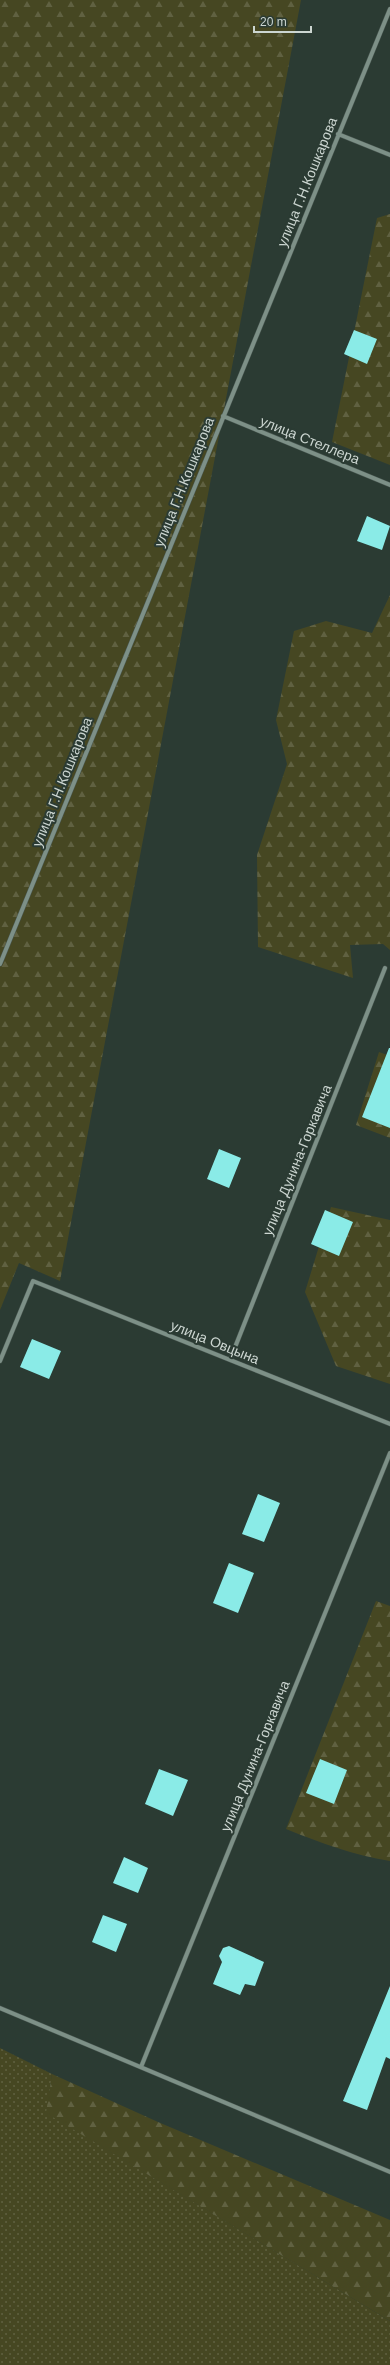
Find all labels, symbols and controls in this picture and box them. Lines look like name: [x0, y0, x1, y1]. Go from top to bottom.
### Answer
scale bar: [254, 8, 311, 34]
text: 20 m: [260, 15, 287, 29]
street label: улица Г.Н.Кошкарова: [274, 115, 340, 249]
street label: улица Стеллера: [258, 413, 362, 467]
street label: улица Г.Н.Кошкарова: [151, 415, 217, 549]
street label: улица Г.Н.Кошкарова: [29, 715, 95, 849]
street label: улица Дунина-Горкавича: [259, 1082, 335, 1238]
street label: улица Овцына: [168, 1317, 262, 1367]
street label: улица Дунина-Горкавича: [217, 1678, 293, 1834]

